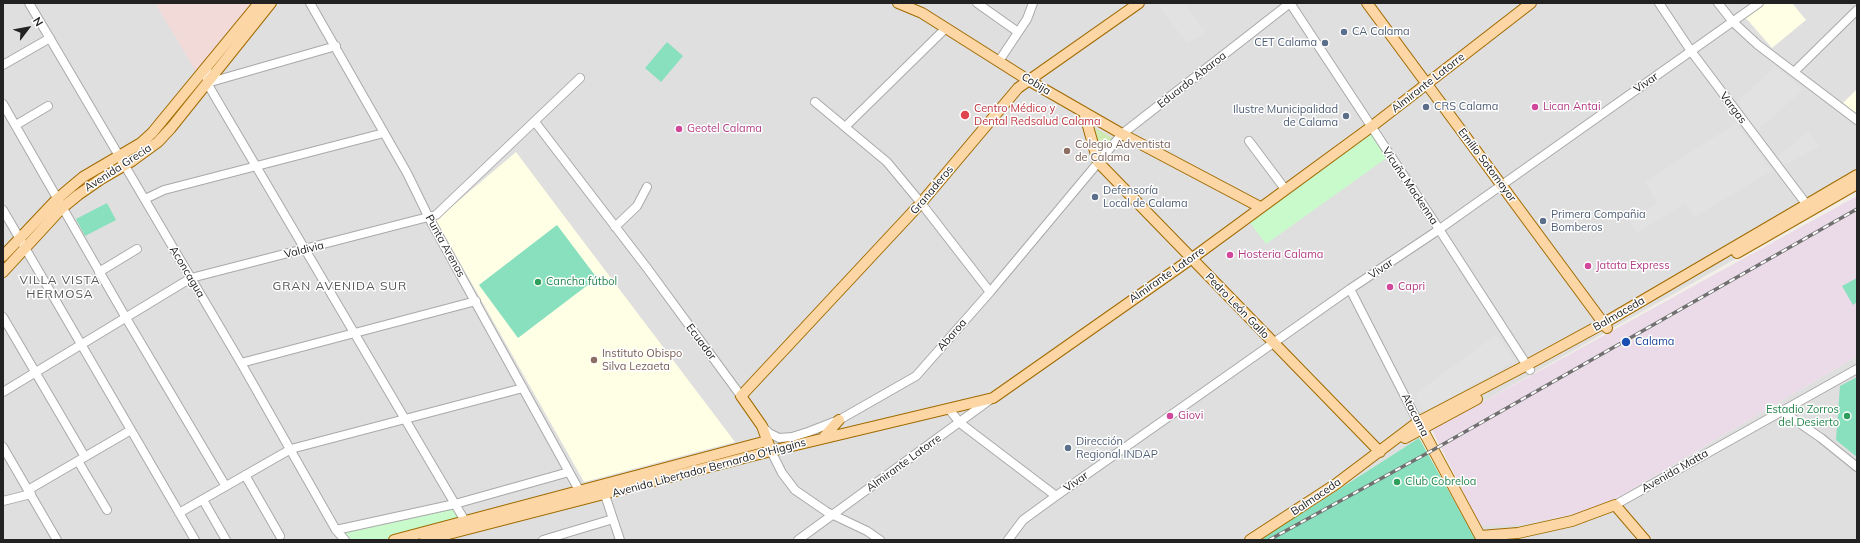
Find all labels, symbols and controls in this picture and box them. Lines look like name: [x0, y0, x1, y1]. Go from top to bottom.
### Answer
north arrow: [8, 8, 48, 48]
text: N: [30, 14, 46, 29]
place label: CA Calama: [1352, 25, 1410, 39]
marker: CA Calama: [1339, 27, 1349, 37]
place label: CET Calama: [1254, 36, 1317, 50]
marker: CET Calama: [1320, 38, 1330, 48]
street label: Eduardo Abaroa: [1155, 49, 1229, 111]
street label: Almirante Latorre: [1389, 50, 1467, 116]
street label: Cobija: [1019, 70, 1053, 98]
street label: Vivar: [1631, 70, 1661, 96]
street label: Vargas: [1717, 90, 1749, 126]
place label: CRS Calama: [1434, 100, 1498, 114]
place label: Lican Antai: [1543, 100, 1601, 114]
place label: Centro Médico y Dental Redsalud Calama: [974, 102, 1101, 128]
marker: CRS Calama: [1421, 102, 1431, 112]
marker: Lican Antai: [1530, 102, 1540, 112]
place label: Ilustre Municipalidad de Calama: [1233, 103, 1338, 129]
marker: Centro Médico y Dental Redsalud Calama: [959, 109, 971, 121]
marker: Ilustre Municipalidad de Calama: [1341, 111, 1351, 121]
place label: Geotel Calama: [687, 122, 762, 136]
marker: Geotel Calama: [674, 124, 684, 134]
street label: Emilio Sotomayor: [1455, 126, 1519, 204]
place label: Colegio Adventista de Calama: [1075, 138, 1171, 164]
street label: Avenida Grecia: [82, 141, 154, 195]
street label: Vicuña Mackenna: [1379, 145, 1441, 227]
marker: Colegio Adventista de Calama: [1062, 146, 1072, 156]
street label: Granaderos: [908, 163, 956, 217]
place label: Defensoría Local de Calama: [1103, 184, 1188, 210]
marker: Defensoría Local de Calama: [1090, 192, 1100, 202]
place label: Primera Compañia Bomberos: [1551, 208, 1646, 234]
street label: Punta Arenas: [422, 212, 468, 280]
marker: Primera Compañia Bomberos: [1538, 216, 1548, 226]
street label: Valdivia: [283, 239, 325, 261]
street label: Aconcagua: [166, 244, 208, 300]
street label: Almirante Latorre: [1127, 244, 1207, 306]
place label: Hosteria Calama: [1238, 248, 1323, 262]
marker: Hosteria Calama: [1225, 250, 1235, 260]
street label: Vivar: [1366, 256, 1396, 282]
place label: Jatata Express: [1596, 259, 1670, 273]
marker: Jatata Express: [1583, 261, 1593, 271]
street label: Pedro León Gallo: [1202, 270, 1272, 342]
district label: VILLA VISTA HERMOSA: [19, 273, 101, 301]
place label: Cancha fútbol: [546, 275, 617, 289]
marker: Cancha fútbol: [533, 277, 543, 287]
district label: GRAN AVENIDA SUR: [273, 279, 407, 293]
place label: Capri: [1398, 280, 1425, 294]
marker: Capri: [1385, 282, 1395, 292]
street label: Balmaceda: [1591, 294, 1647, 334]
street label: Abaroa: [935, 316, 969, 354]
street label: Ecuador: [683, 321, 719, 363]
place label: Calama: [1635, 335, 1674, 349]
marker: Calama: [1620, 336, 1632, 348]
place label: Instituto Obispo Silva Lezaeta: [602, 347, 682, 373]
marker: Instituto Obispo Silva Lezaeta: [589, 355, 599, 365]
street label: Atacama: [1399, 391, 1431, 439]
place label: Estadio Zorros del Desierto: [1766, 403, 1839, 429]
place label: Giovi: [1178, 409, 1203, 423]
marker: Giovi: [1165, 411, 1175, 421]
marker: Estadio Zorros del Desierto: [1842, 411, 1852, 421]
street label: Almirante Latorre: [864, 431, 944, 495]
place label: Dirección Regional INDAP: [1076, 435, 1158, 461]
street label: Avenida Libertador Bernardo O'Higgins: [611, 436, 807, 500]
marker: Dirección Regional INDAP: [1063, 443, 1073, 453]
street label: Avenida Matta: [1639, 447, 1711, 495]
street label: Vivar: [1061, 469, 1091, 495]
street label: Balmaceda: [1288, 475, 1344, 519]
place label: Club Cobreloa: [1405, 475, 1476, 489]
marker: Club Cobreloa: [1392, 477, 1402, 487]

